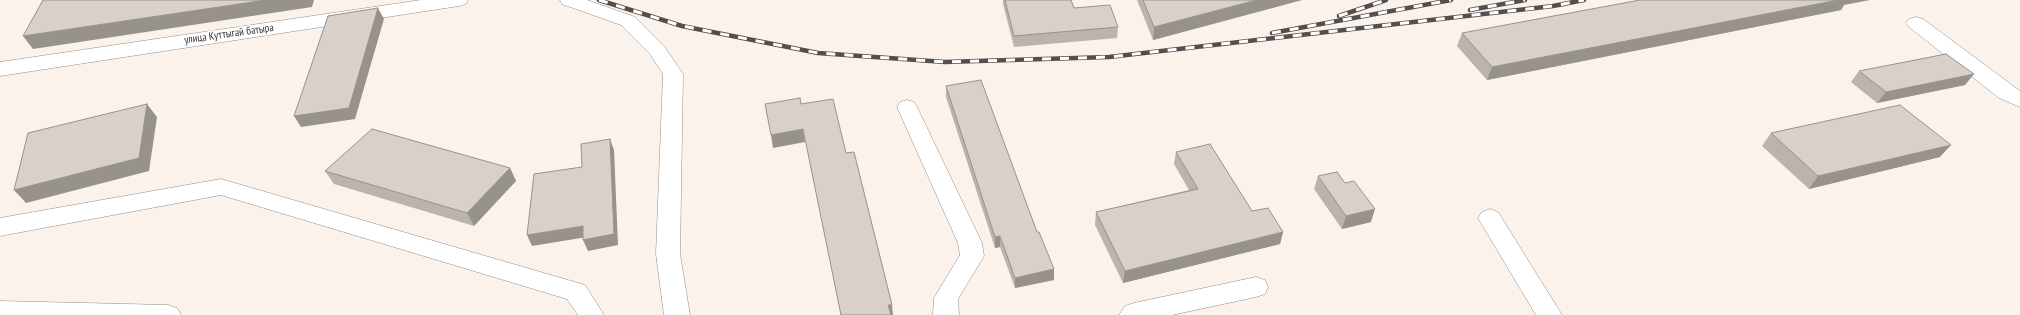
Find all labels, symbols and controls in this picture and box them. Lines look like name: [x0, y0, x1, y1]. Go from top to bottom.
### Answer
street label: улица Куттыгай батыра: [183, 21, 275, 47]

